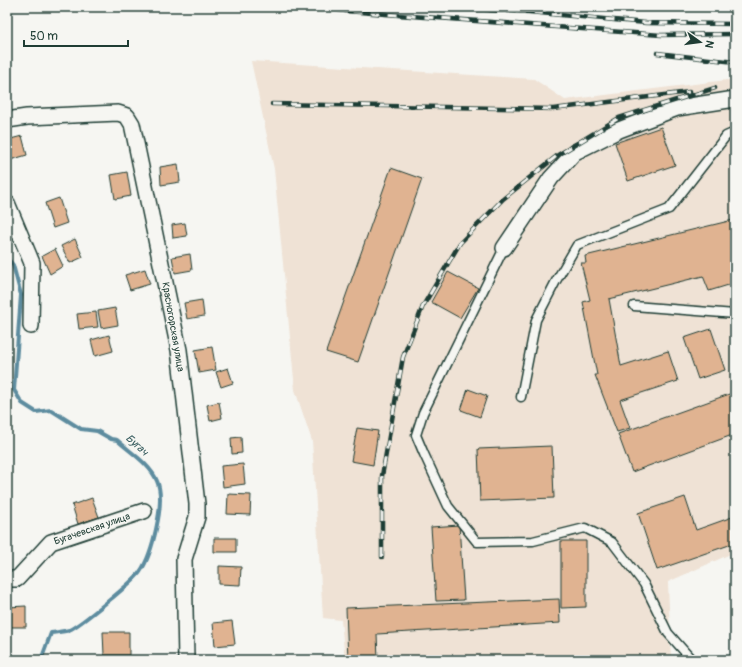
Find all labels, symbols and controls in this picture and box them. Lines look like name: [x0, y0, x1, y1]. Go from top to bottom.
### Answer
scale bar: [24, 22, 128, 48]
north arrow: [680, 22, 720, 62]
text: 50 m: [30, 29, 58, 44]
text: N: [702, 39, 716, 50]
street label: Красногорская улица: [159, 281, 187, 373]
water label: Бугач: [123, 432, 152, 459]
street label: Бугачевская улица: [52, 510, 132, 548]

